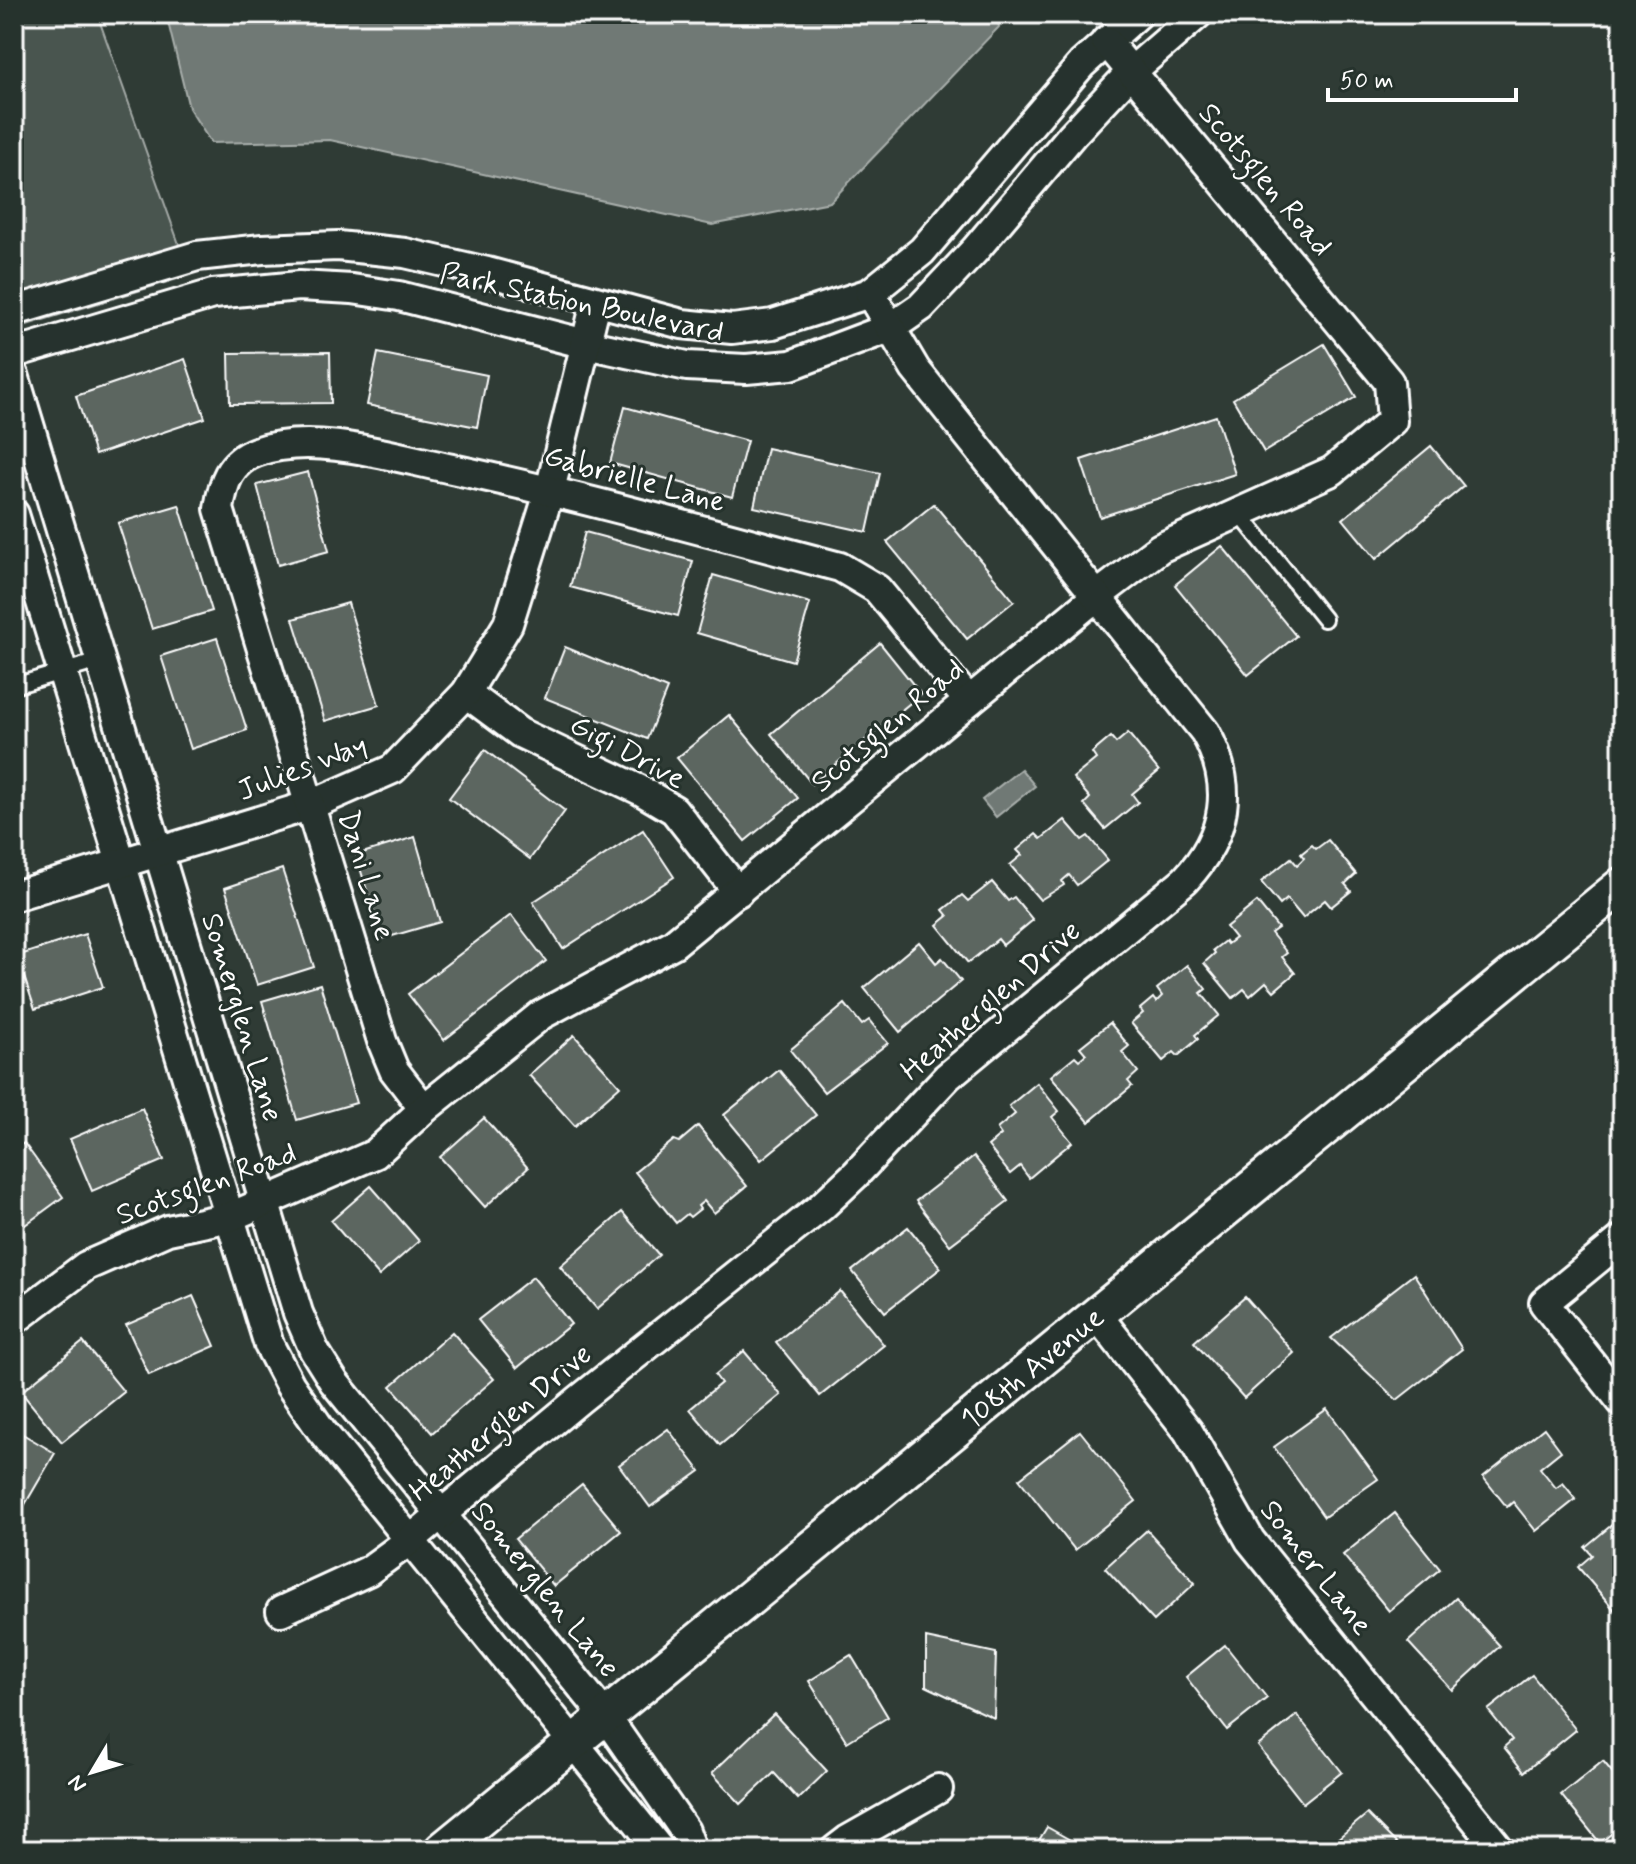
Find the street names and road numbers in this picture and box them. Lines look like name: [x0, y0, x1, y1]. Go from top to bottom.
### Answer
street label: Scotsglen Road: [1187, 95, 1341, 267]
street label: Park Station Boulevard: [436, 254, 727, 353]
street label: Gabrielle Lane: [540, 437, 730, 522]
street label: Scotsglen Road: [803, 650, 975, 804]
street label: Gigi Drive: [561, 706, 692, 802]
street label: Julies Way: [232, 726, 373, 811]
street label: Dani Lane: [327, 806, 404, 945]
street label: Somerglen Lane: [191, 908, 292, 1126]
street label: Heatherglen Drive: [893, 912, 1091, 1093]
street label: Scotsglen Road: [111, 1134, 303, 1238]
street label: 108th Avenue: [953, 1299, 1113, 1439]
street label: Heatherglen Drive: [401, 1335, 602, 1513]
street label: Somer Lane: [1251, 1492, 1381, 1644]
street label: Somerglen Lane: [462, 1494, 628, 1686]

